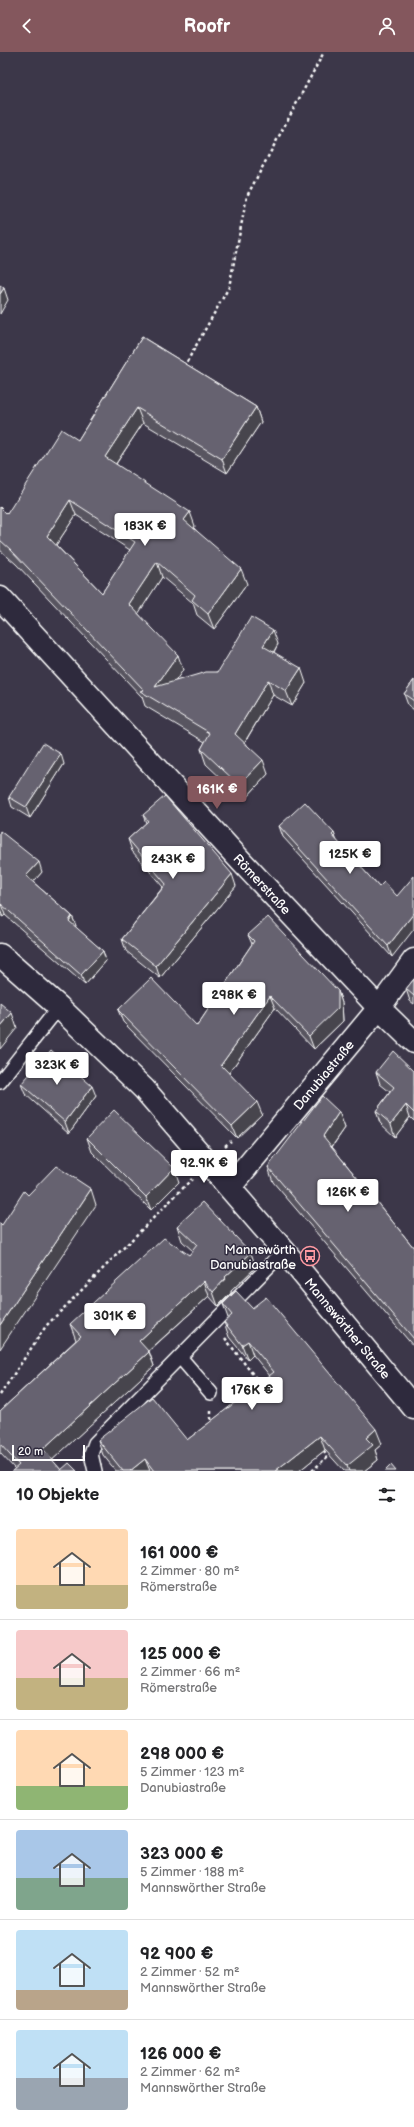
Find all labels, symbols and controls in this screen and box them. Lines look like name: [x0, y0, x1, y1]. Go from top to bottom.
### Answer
icon: back: [16, 15, 38, 37]
icon: person: [376, 15, 398, 37]
text: Roofr: [184, 16, 230, 37]
pin: 183K €: [112, 513, 178, 547]
text: 183K €: [123, 518, 167, 534]
pin: 161K €: [184, 776, 250, 810]
text: 161K €: [197, 781, 237, 797]
pin: 125K €: [317, 841, 383, 875]
pin: 243K €: [140, 846, 206, 880]
text: 125K €: [329, 846, 371, 862]
text: 243K €: [151, 851, 195, 867]
street label: Römerstraße: [229, 851, 294, 918]
pin: 298K €: [201, 982, 267, 1016]
text: 298K €: [211, 987, 257, 1003]
street label: Danubiastraße: [290, 1037, 358, 1114]
pin: 323K €: [24, 1052, 90, 1086]
text: 323K €: [35, 1057, 79, 1073]
pin: 92.9K €: [167, 1150, 241, 1184]
text: 92.9K €: [180, 1155, 228, 1171]
pin: 126K €: [315, 1179, 381, 1213]
text: 126K €: [326, 1184, 370, 1200]
place label: Mannswörth Danubiastraße: [210, 1242, 296, 1273]
bus stop icon: Mannswörth Danubiastraße: [299, 1245, 321, 1267]
street label: Mannswörther Straße: [301, 1275, 394, 1383]
pin: 301K €: [82, 1303, 148, 1337]
text: 301K €: [93, 1308, 137, 1324]
pin: 176K €: [219, 1377, 285, 1411]
text: 176K €: [231, 1382, 273, 1398]
scale bar: [12, 1443, 85, 1462]
text: 20 m: [18, 1445, 43, 1458]
icon: filters: [376, 1484, 398, 1506]
text: 10 Objekte: [16, 1485, 99, 1505]
text: 161 000 €: [140, 1543, 218, 1563]
icon: home: [48, 1545, 96, 1593]
text: 2 Zimmer · 80 m²: [140, 1563, 240, 1579]
text: Römerstraße: [140, 1579, 217, 1595]
text: 125 000 €: [140, 1644, 221, 1664]
icon: home: [48, 1646, 96, 1694]
text: 2 Zimmer · 66 m²: [140, 1664, 240, 1680]
text: Römerstraße: [140, 1680, 217, 1696]
text: 298 000 €: [140, 1744, 224, 1764]
icon: home: [48, 1746, 96, 1794]
text: 5 Zimmer · 123 m²: [140, 1764, 245, 1780]
text: Danubiastraße: [140, 1780, 226, 1796]
text: 323 000 €: [140, 1844, 223, 1864]
icon: home: [48, 1846, 96, 1894]
text: 5 Zimmer · 188 m²: [140, 1864, 244, 1880]
text: Mannswörther Straße: [140, 1880, 266, 1896]
text: 92 900 €: [140, 1944, 213, 1964]
icon: home: [48, 1946, 96, 1994]
text: 2 Zimmer · 52 m²: [140, 1964, 240, 1980]
text: Mannswörther Straße: [140, 1980, 266, 1996]
text: 126 000 €: [140, 2044, 221, 2064]
icon: home: [48, 2046, 96, 2094]
text: 2 Zimmer · 62 m²: [140, 2064, 240, 2080]
text: Mannswörther Straße: [140, 2080, 266, 2096]

